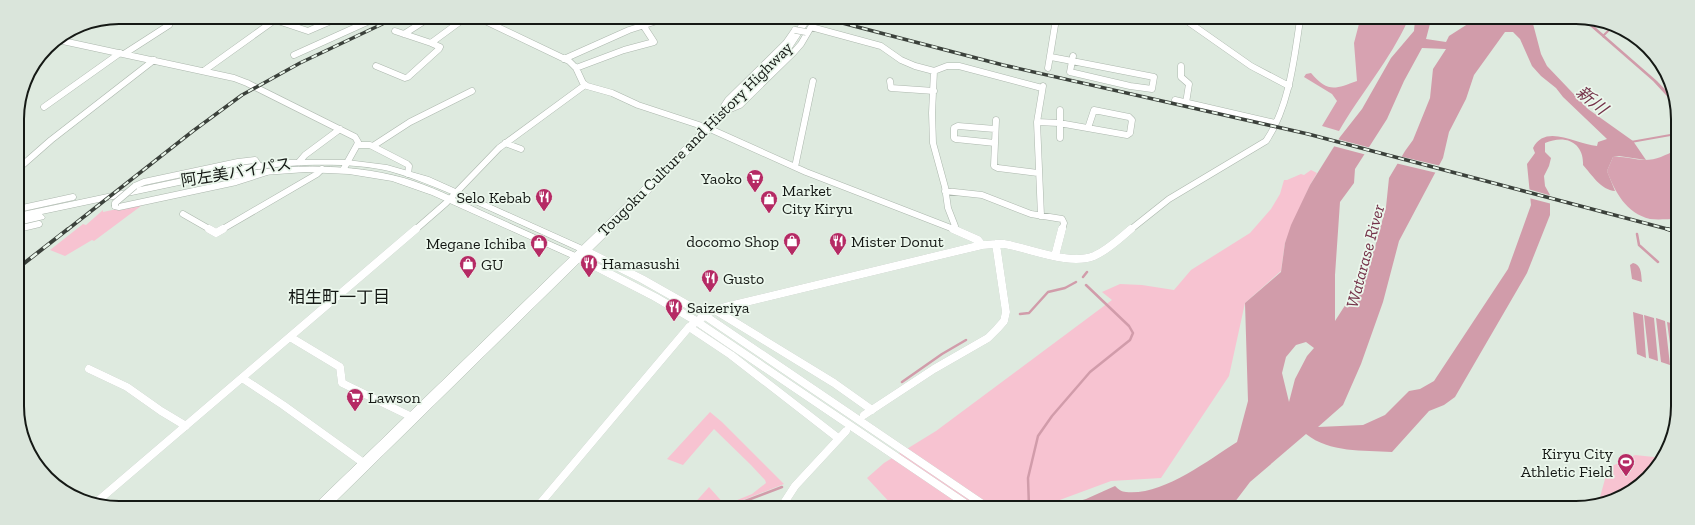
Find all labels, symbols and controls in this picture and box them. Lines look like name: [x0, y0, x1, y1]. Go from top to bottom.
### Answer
street label: Tougoku Culture and History Highway: [594, 37, 797, 240]
water label: 新川: [1573, 81, 1613, 120]
street label: 阿左美バイパス: [179, 154, 293, 190]
supermarket icon: Yaoko: [745, 168, 765, 193]
place label: Yaoko: [700, 169, 742, 188]
place label: Market City Kiryu: [782, 181, 853, 218]
restaurant icon: Selo Kebab: [534, 187, 554, 212]
place label: Selo Kebab: [457, 188, 531, 207]
shop icon: Market City Kiryu: [759, 189, 779, 214]
water label: Watarase River: [1342, 202, 1388, 310]
shop icon: docomo Shop: [782, 231, 802, 256]
restaurant icon: Mister Donut: [828, 231, 848, 256]
place label: docomo Shop: [686, 232, 779, 251]
place label: Mister Donut: [851, 232, 944, 251]
shop icon: Megane Ichiba: [529, 233, 549, 258]
place label: Megane Ichiba: [426, 234, 526, 253]
restaurant icon: Hamasushi: [579, 253, 599, 278]
shop icon: GU: [458, 254, 478, 279]
place label: Hamasushi: [602, 254, 680, 273]
place label: GU: [481, 255, 504, 274]
restaurant icon: Gusto: [700, 268, 720, 293]
place label: Gusto: [723, 269, 764, 288]
district label: 相生町一丁目: [288, 287, 390, 307]
restaurant icon: Saizeriya: [664, 297, 684, 322]
place label: Saizeriya: [687, 298, 750, 317]
supermarket icon: Lawson: [345, 387, 365, 412]
place label: Lawson: [368, 388, 421, 407]
place label: Kiryu City Athletic Field: [1521, 444, 1614, 481]
sports icon: Kiryu City Athletic Field: [1616, 452, 1636, 477]

